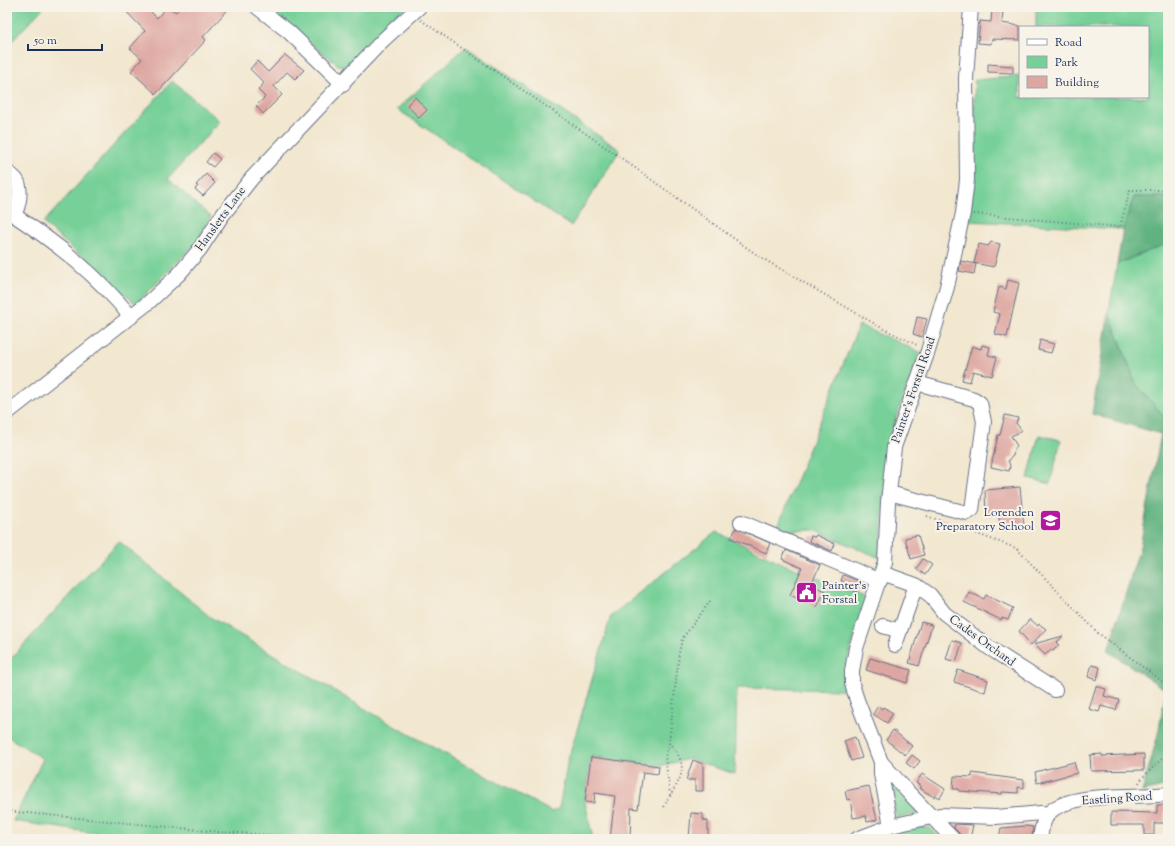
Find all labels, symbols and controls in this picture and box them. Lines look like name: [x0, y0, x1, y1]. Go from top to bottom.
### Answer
scale bar: [28, 26, 102, 52]
legend: [1019, 26, 1149, 98]
text: 50 m: [33, 32, 57, 50]
text: Road: [1055, 34, 1082, 52]
text: Park: [1055, 54, 1078, 72]
text: Building: [1055, 74, 1099, 92]
street label: Hansletts Lane: [191, 182, 251, 255]
street label: Painter's Forstal Road: [887, 334, 941, 446]
place label: Lorenden Preparatory School: [936, 504, 1035, 536]
school or university icon: Lorenden Preparatory School: [1037, 507, 1063, 533]
place label: Painter's Forstal: [822, 577, 867, 609]
public building icon: Painter's Forstal: [794, 580, 820, 606]
street label: Cades Orchard: [945, 611, 1019, 671]
street label: Eastling Road: [1081, 788, 1153, 810]

